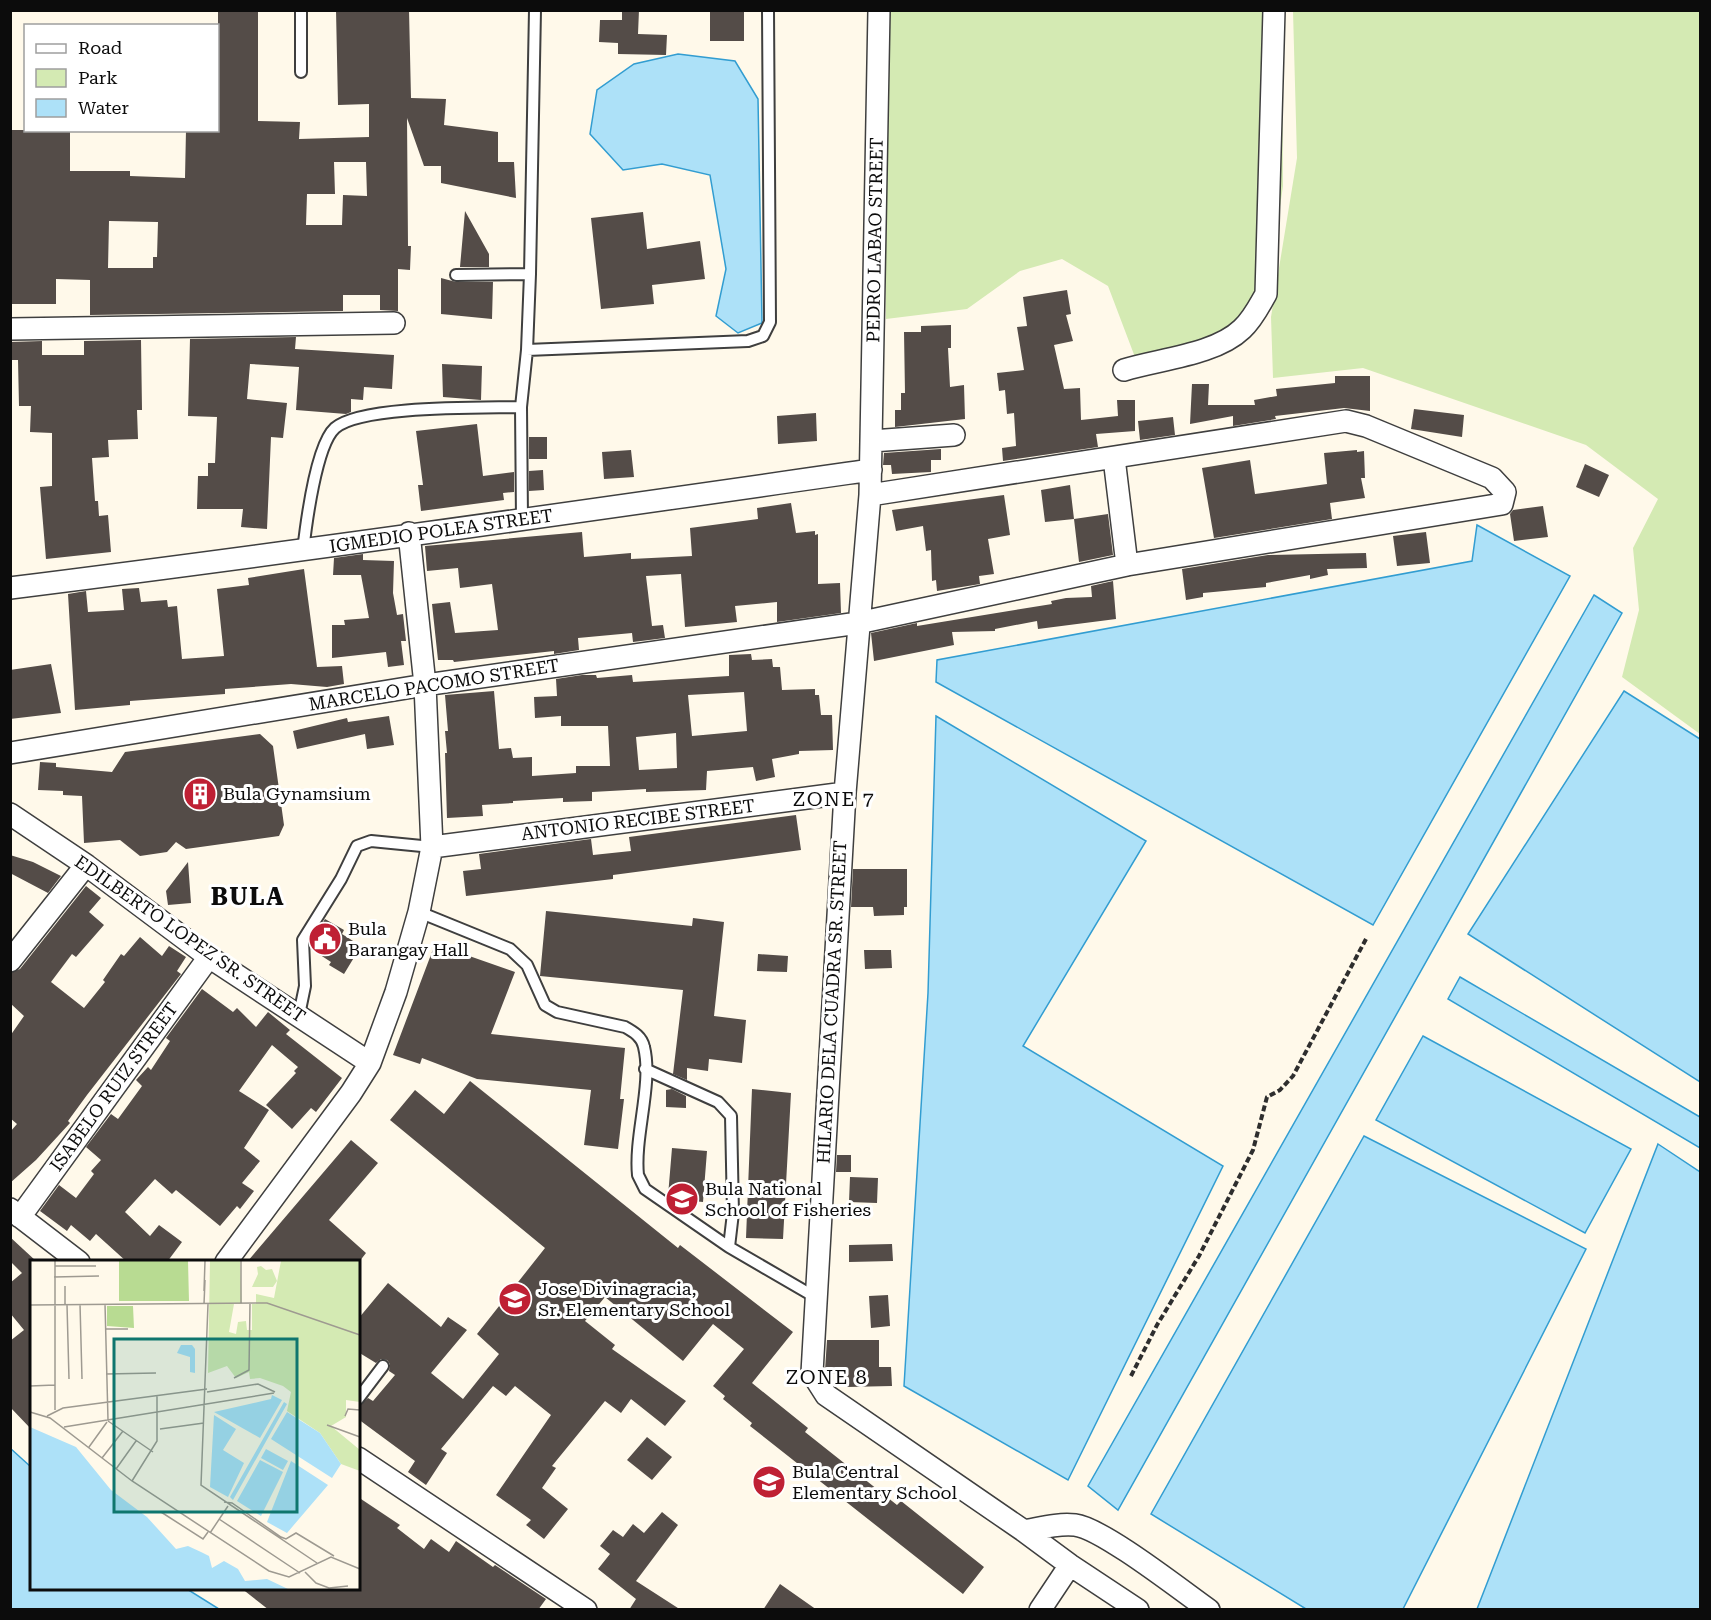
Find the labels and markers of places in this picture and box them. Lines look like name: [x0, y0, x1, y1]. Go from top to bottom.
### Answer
building icon: Bula Gynamsium: [182, 776, 218, 812]
place label: Bula Gynamsium: [223, 783, 371, 804]
place label: Bula Barangay Hall: [348, 918, 469, 960]
public building icon: Bula Barangay Hall: [307, 921, 343, 957]
place label: Bula National School of Fisheries: [705, 1178, 871, 1220]
school or university icon: Bula National School of Fisheries: [664, 1181, 700, 1217]
place label: Jose Divinagracia, Sr. Elementary School: [538, 1278, 731, 1320]
school or university icon: Jose Divinagracia, Sr. Elementary School: [497, 1281, 533, 1317]
place label: Bula Central Elementary School: [792, 1461, 957, 1503]
school or university icon: Bula Central Elementary School: [751, 1464, 787, 1500]

